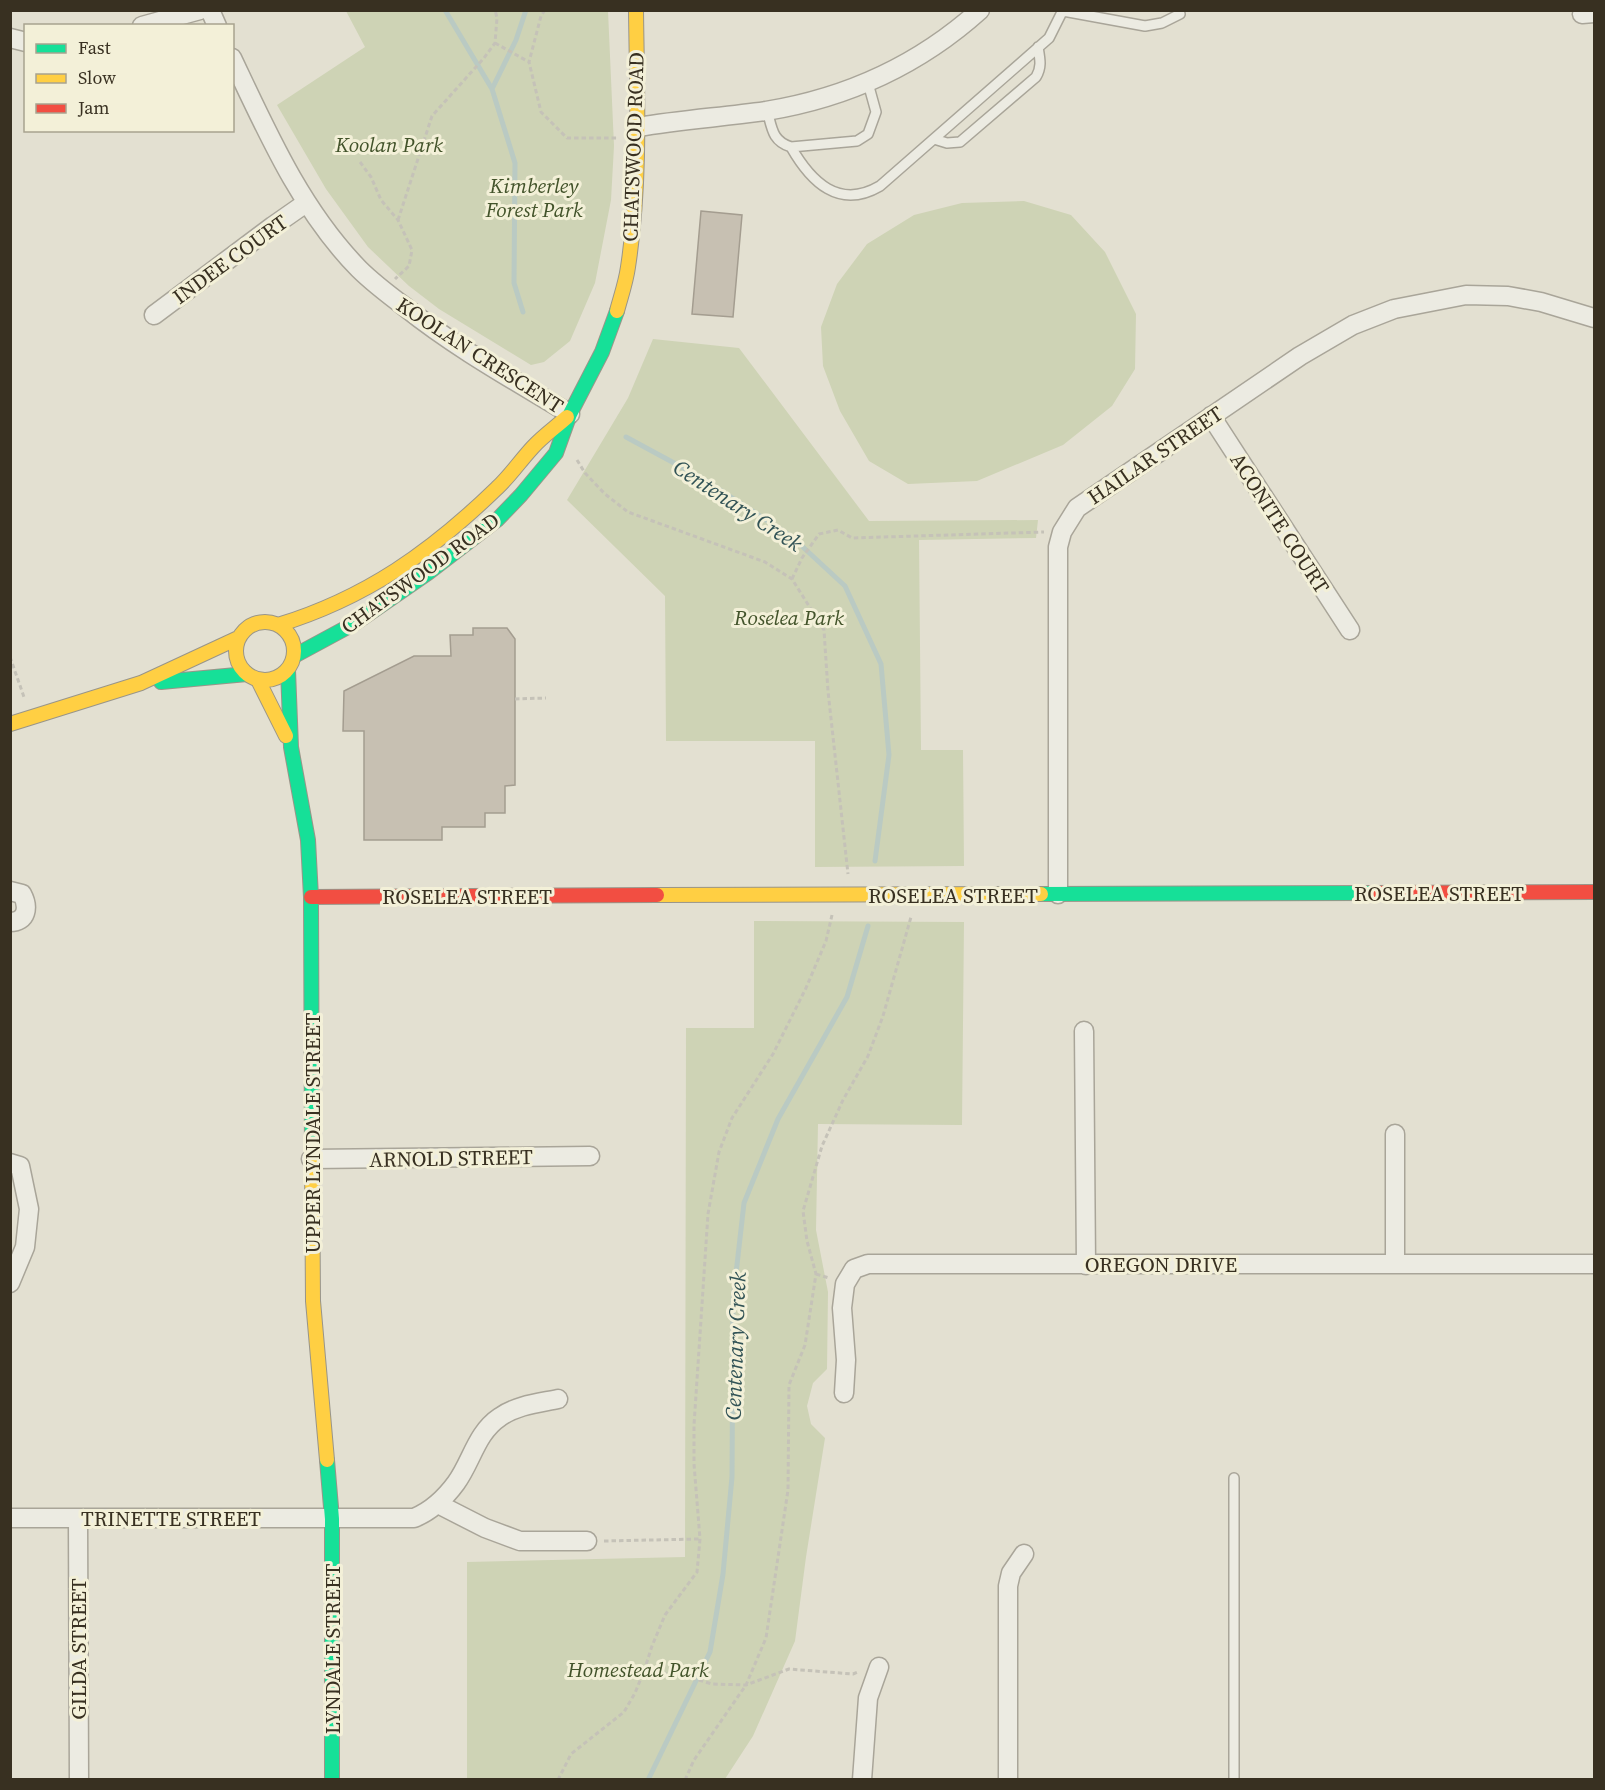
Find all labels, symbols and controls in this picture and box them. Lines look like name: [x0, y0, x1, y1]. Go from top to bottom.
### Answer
legend: [24, 24, 234, 132]
text: Fast: [78, 35, 111, 60]
street label: CHATSWOOD ROAD: [615, 52, 651, 242]
text: Slow: [78, 65, 116, 90]
text: Jam: [77, 95, 110, 120]
park label: Koolan Park: [334, 130, 443, 159]
park label: Kimberley Forest Park: [484, 171, 583, 224]
street label: INDEE COURT: [167, 207, 294, 311]
street label: KOOLAN CRESCENT: [391, 290, 569, 420]
street label: HAILAR STREET: [1081, 399, 1229, 511]
street label: ACONITE COURT: [1224, 447, 1337, 599]
water label: Centenary Creek: [668, 452, 809, 558]
street label: CHATSWOOD ROAD: [335, 506, 505, 640]
park label: Roselea Park: [733, 603, 844, 632]
street label: ROSELEA STREET: [1354, 879, 1524, 908]
street label: ROSELEA STREET: [868, 881, 1038, 910]
street label: ROSELEA STREET: [382, 882, 552, 911]
street label: UPPER LYNDALE STREET: [298, 1012, 327, 1254]
street label: ARNOLD STREET: [369, 1142, 533, 1174]
street label: OREGON DRIVE: [1085, 1250, 1237, 1279]
water label: Centenary Creek: [717, 1271, 753, 1421]
street label: TRINETTE STREET: [81, 1504, 261, 1533]
street label: LYNDALE STREET: [318, 1563, 347, 1734]
street label: GILDA STREET: [64, 1578, 93, 1720]
park label: Homestead Park: [566, 1655, 709, 1684]

